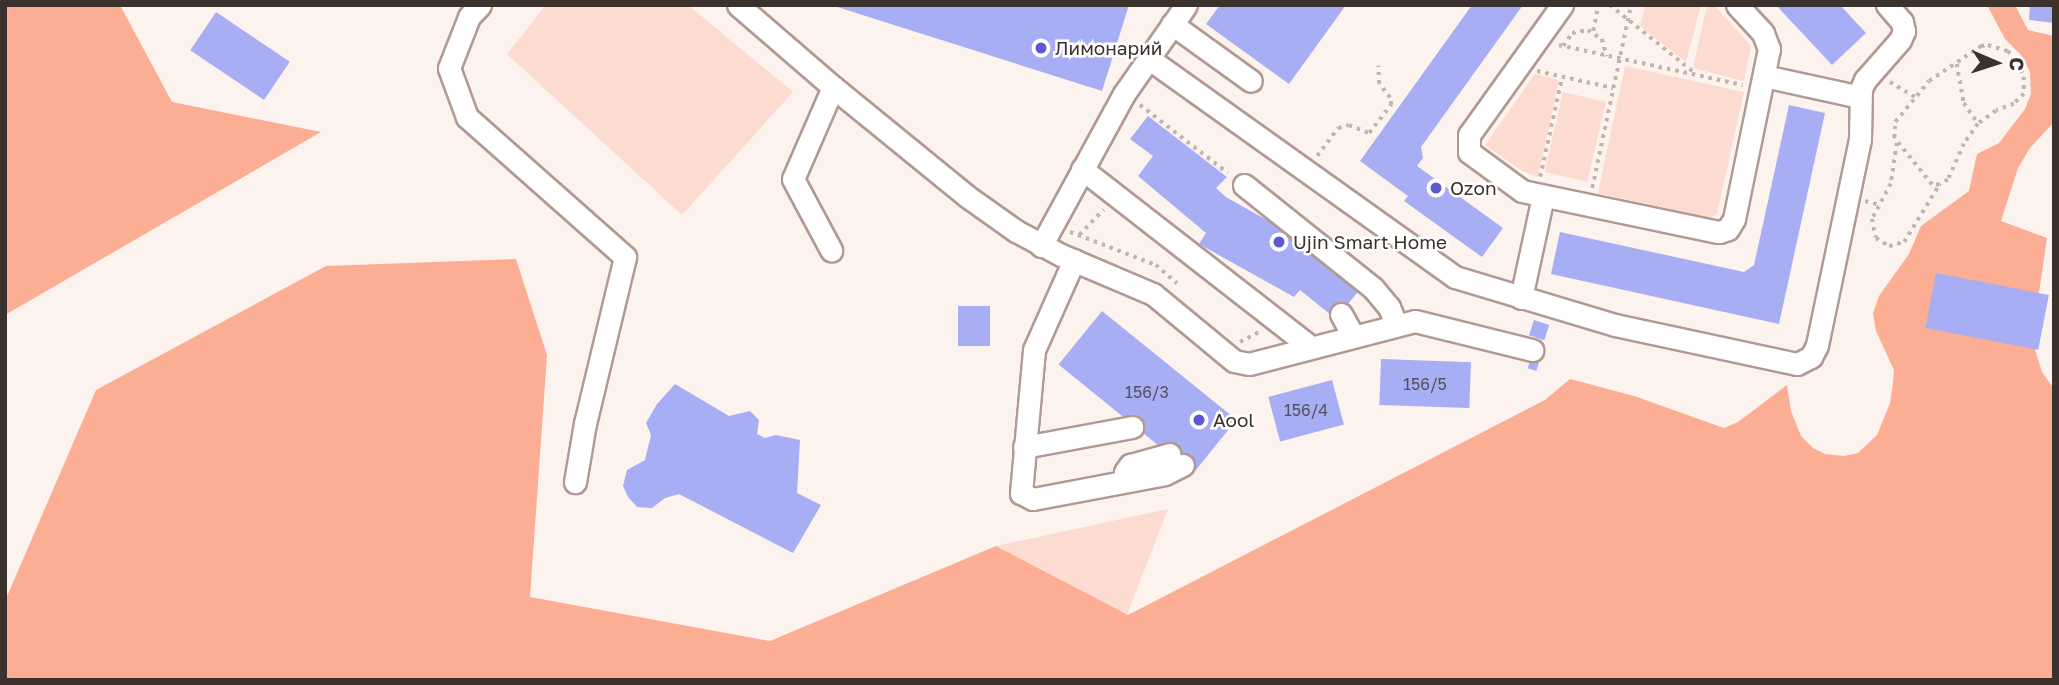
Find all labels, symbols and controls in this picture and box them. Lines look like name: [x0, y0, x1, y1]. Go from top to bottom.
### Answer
north arrow: [1961, 28, 2031, 98]
place label: Лимонарий: [1055, 37, 1162, 59]
marker: Лимонарий: [1033, 40, 1049, 56]
text: С: [2006, 57, 2029, 71]
place label: Ozon: [1450, 177, 1497, 199]
marker: Ozon: [1428, 180, 1444, 196]
place label: Ujin Smart Home: [1293, 231, 1447, 253]
marker: Ujin Smart Home: [1271, 234, 1287, 250]
house number: 156/5: [1403, 374, 1447, 394]
house number: 156/3: [1125, 382, 1169, 402]
house number: 156/4: [1284, 400, 1328, 420]
place label: Aool: [1213, 409, 1254, 431]
marker: Aool: [1191, 412, 1207, 428]

